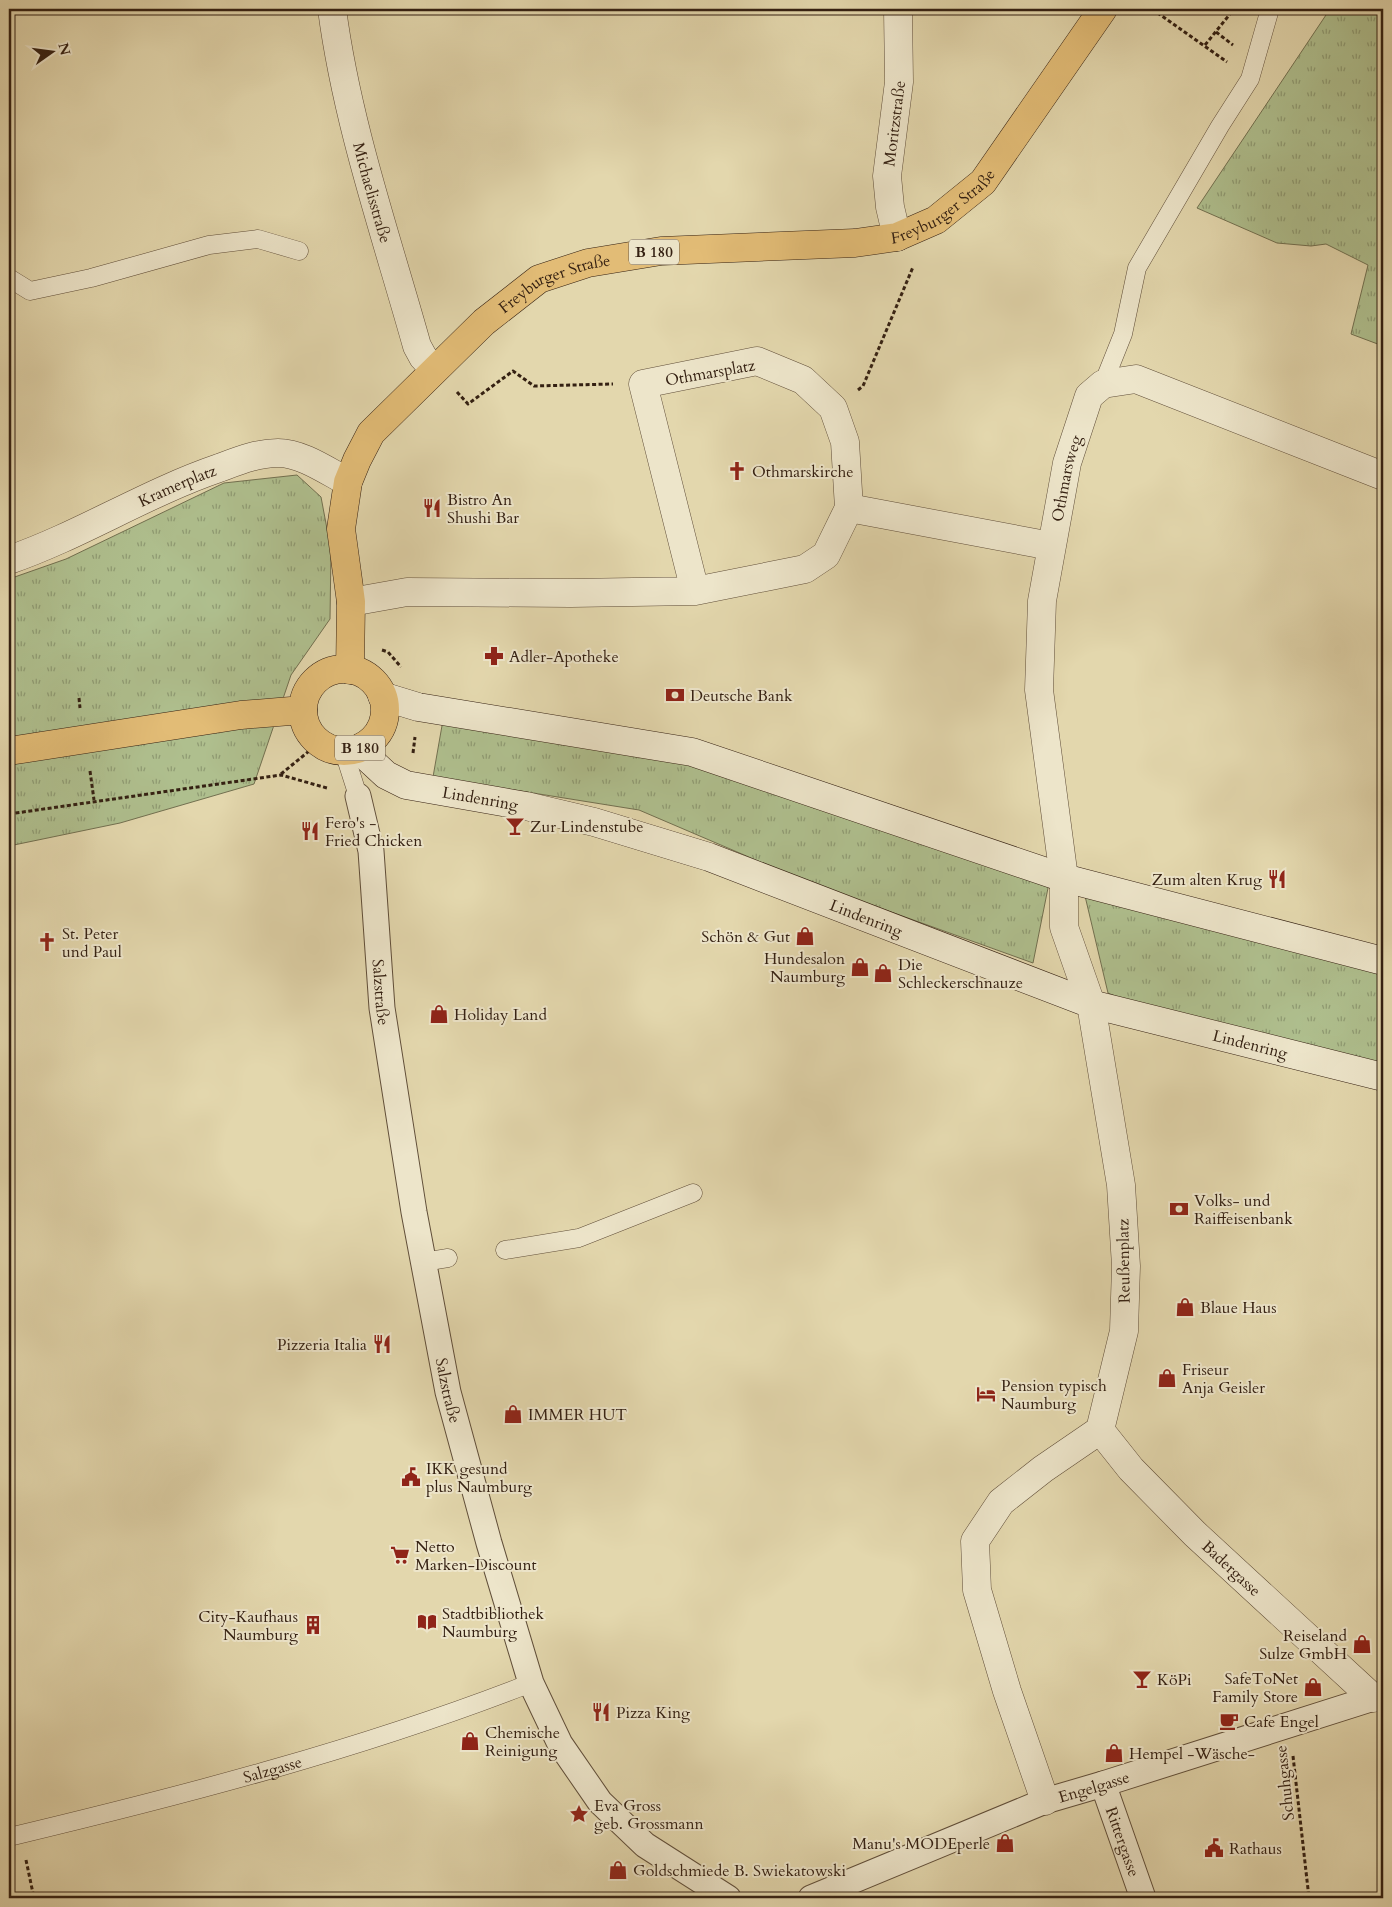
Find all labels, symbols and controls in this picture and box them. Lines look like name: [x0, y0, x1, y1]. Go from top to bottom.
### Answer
north arrow: [28, 28, 78, 78]
text: N: [53, 41, 75, 57]
street label: Moritzstraße: [878, 79, 911, 168]
street label: Michaelisstraße: [347, 140, 396, 246]
street label: Freyburger Straße: [889, 165, 1001, 250]
road number: B 180: [629, 240, 679, 264]
street label: Freyburger Straße: [494, 250, 612, 319]
street label: Othmarsplatz: [663, 354, 757, 392]
street label: Othmarsweg: [1047, 432, 1087, 524]
street label: Kramerplatz: [135, 460, 219, 513]
church icon: Othmarskirche: [726, 460, 748, 482]
place label: Othmarskirche: [752, 461, 854, 483]
place label: Bistro An Shushi Bar: [447, 489, 519, 529]
restaurant icon: Bistro An Shushi Bar: [421, 497, 443, 519]
pharmacy icon: Adler-Apotheke: [483, 645, 505, 667]
place label: Adler-Apotheke: [509, 646, 619, 668]
bank icon: Deutsche Bank: [664, 684, 686, 706]
place label: Deutsche Bank: [690, 685, 793, 707]
road number: B 180: [335, 736, 385, 760]
street label: Lindenring: [441, 782, 520, 816]
place label: Fero's - Fried Chicken: [325, 812, 422, 852]
bar icon: Zur Lindenstube: [504, 815, 526, 837]
place label: Zur Lindenstube: [530, 816, 644, 838]
restaurant icon: Fero's - Fried Chicken: [299, 820, 321, 842]
restaurant icon: Zum alten Krug: [1266, 868, 1288, 890]
place label: Zum alten Krug: [1152, 869, 1262, 891]
street label: Lindenring: [826, 894, 906, 942]
place label: St. Peter und Paul: [62, 923, 122, 963]
shop icon: Schön & Gut: [794, 925, 816, 947]
place label: Schön & Gut: [701, 926, 790, 948]
church icon: St. Peter und Paul: [36, 931, 58, 953]
place label: Hundesalon Naumburg: [764, 948, 845, 988]
place label: Die Schleckerschnauze: [898, 954, 1023, 994]
shop icon: Hundesalon Naumburg: [849, 956, 871, 978]
street label: Salzstraße: [367, 958, 395, 1027]
shop icon: Die Schleckerschnauze: [872, 962, 894, 984]
shop icon: Holiday Land: [428, 1003, 450, 1025]
place label: Holiday Land: [454, 1004, 547, 1026]
street label: Lindenring: [1210, 1025, 1290, 1065]
place label: Volks- und Raiffeisenbank: [1194, 1190, 1293, 1230]
bank icon: Volks- und Raiffeisenbank: [1168, 1198, 1190, 1220]
street label: Reußenplatz: [1112, 1218, 1136, 1304]
shop icon: Blaue Haus: [1174, 1296, 1196, 1318]
place label: Blaue Haus: [1200, 1297, 1277, 1319]
restaurant icon: Pizzeria Italia: [371, 1333, 393, 1355]
place label: Pizzeria Italia: [277, 1334, 367, 1356]
street label: Salzstraße: [430, 1356, 466, 1426]
place label: Friseur Anja Geisler: [1182, 1359, 1265, 1399]
shop icon: Friseur Anja Geisler: [1156, 1367, 1178, 1389]
place label: Pension typisch Naumburg: [1001, 1375, 1107, 1415]
hotel icon: Pension typisch Naumburg: [975, 1383, 997, 1405]
shop icon: IMMER HUT: [502, 1403, 524, 1425]
place label: IMMER HUT: [528, 1404, 627, 1426]
place label: IKK gesund plus Naumburg: [426, 1458, 532, 1498]
public building icon: IKK gesund plus Naumburg: [400, 1466, 422, 1488]
place label: Netto Marken-Discount: [415, 1536, 537, 1576]
street label: Badergasse: [1197, 1536, 1265, 1602]
supermarket icon: Netto Marken-Discount: [389, 1544, 411, 1566]
place label: Stadtbibliothek Naumburg: [442, 1603, 545, 1643]
place label: City-Kaufhaus Naumburg: [198, 1606, 298, 1646]
library icon: Stadtbibliothek Naumburg: [416, 1611, 438, 1633]
building icon: City-Kaufhaus Naumburg: [302, 1614, 324, 1636]
place label: Reiseland Sulze GmbH: [1259, 1625, 1347, 1665]
shop icon: Reiseland Sulze GmbH: [1351, 1633, 1373, 1655]
bar icon: KöPi: [1131, 1668, 1153, 1690]
place label: SafeToNet Family Store: [1212, 1668, 1298, 1708]
place label: KöPi: [1157, 1669, 1192, 1691]
shop icon: SafeToNet Family Store: [1302, 1676, 1324, 1698]
restaurant icon: Pizza King: [590, 1701, 612, 1723]
place label: Pizza King: [616, 1702, 690, 1724]
cafe icon: Cafe Engel: [1218, 1710, 1240, 1732]
place label: Cafe Engel: [1244, 1711, 1319, 1733]
place label: Chemische Reinigung: [485, 1722, 560, 1762]
shop icon: Chemische Reinigung: [459, 1730, 481, 1752]
shop icon: Hempel -Wäsche-: [1103, 1742, 1125, 1764]
place label: Hempel -Wäsche-: [1129, 1743, 1255, 1765]
street label: Schuhgasse: [1270, 1744, 1300, 1822]
street label: Salzgasse: [241, 1751, 305, 1789]
street label: Engelgasse: [1056, 1766, 1132, 1809]
place label: Eva Gross geb. Grossmann: [594, 1795, 704, 1835]
place icon: Eva Gross geb. Grossmann: [568, 1803, 590, 1825]
street label: Rittergasse: [1100, 1804, 1145, 1880]
shop icon: Manu's MODEperle: [994, 1832, 1016, 1854]
place label: Manu's MODEperle: [852, 1833, 990, 1855]
public building icon: Rathaus: [1203, 1837, 1225, 1859]
place label: Rathaus: [1229, 1838, 1282, 1860]
shop icon: Goldschmiede B. Swiekatowski: [607, 1859, 629, 1881]
place label: Goldschmiede B. Swiekatowski: [633, 1860, 846, 1882]

